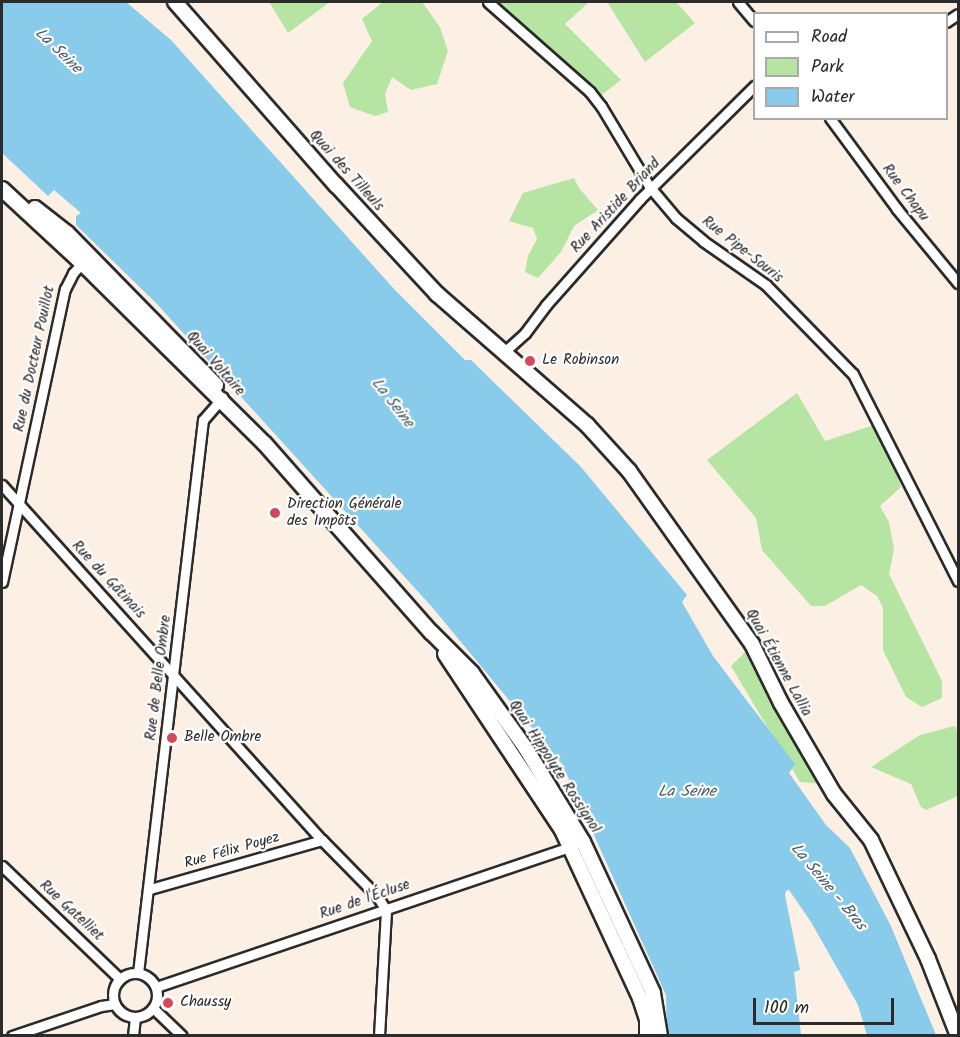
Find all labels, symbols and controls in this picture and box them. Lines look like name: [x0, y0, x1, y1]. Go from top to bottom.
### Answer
legend: [753, 12, 948, 120]
text: Road: [811, 23, 847, 52]
water label: La Seine: [31, 24, 85, 78]
text: Park: [811, 53, 844, 82]
text: Water: [811, 83, 855, 112]
street label: Quai des Tilleuls: [305, 127, 387, 215]
street label: Rue Aristide Briand: [567, 155, 665, 257]
street label: Rue Chapu: [878, 161, 932, 225]
street label: Rue Pipe-Souris: [698, 213, 786, 287]
street label: Rue du Docteur Pouillot: [11, 284, 59, 434]
street label: Quai Voltaire: [182, 328, 248, 400]
place label: Le Robinson: [542, 352, 619, 370]
marker: Le Robinson: [523, 354, 537, 368]
water label: La Seine: [367, 374, 417, 432]
place label: Direction Générale des Impôts: [287, 495, 402, 530]
marker: Direction Générale des Impôts: [268, 506, 282, 520]
street label: Rue du Gâtinais: [67, 537, 149, 623]
street label: Quai Étienne Lallia: [741, 606, 815, 720]
street label: Rue de Belle Ombre: [142, 614, 176, 742]
street label: Quai Hippolyte Rossignol: [504, 697, 604, 837]
place label: Belle Ombre: [184, 729, 261, 747]
marker: Belle Ombre: [165, 731, 179, 745]
water label: La Seine: [658, 782, 716, 802]
street label: Rue Félix Poyez: [182, 829, 282, 873]
water label: La Seine - Bras: [786, 840, 870, 934]
street label: Rue de l'Écluse: [317, 876, 413, 924]
street label: Rue Gatelliet: [35, 877, 107, 945]
scale bar: [756, 986, 897, 1024]
place label: Chaussy: [180, 994, 231, 1012]
text: 100 m: [764, 994, 809, 1023]
marker: Chaussy: [161, 996, 175, 1010]

